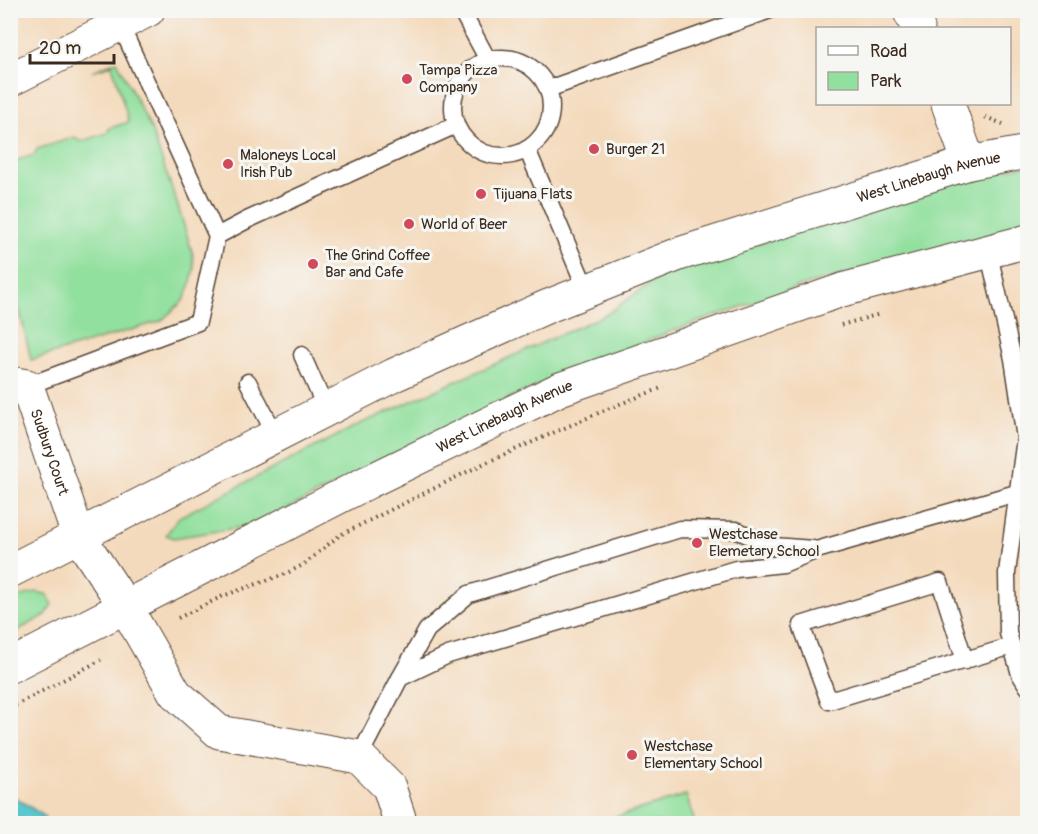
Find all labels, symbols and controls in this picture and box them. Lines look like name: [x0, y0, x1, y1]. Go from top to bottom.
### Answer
scale bar: [30, 27, 114, 65]
legend: [816, 27, 1011, 105]
text: 20 m: [39, 37, 81, 60]
text: Road: [870, 40, 907, 63]
place label: Tampa Pizza Company: [419, 61, 498, 97]
text: Park: [870, 70, 902, 93]
marker: Tampa Pizza Company: [400, 72, 414, 86]
place label: Burger 21: [606, 140, 665, 159]
marker: Burger 21: [587, 142, 601, 156]
place label: Maloneys Local Irish Pub: [240, 146, 336, 182]
street label: West Linebaugh Avenue: [854, 148, 1003, 207]
marker: Maloneys Local Irish Pub: [221, 157, 235, 171]
place label: Tijuana Flats: [493, 185, 572, 204]
marker: Tijuana Flats: [474, 187, 488, 201]
place label: World of Beer: [421, 215, 508, 234]
marker: World of Beer: [402, 217, 416, 231]
place label: The Grind Coffee Bar and Cafe: [325, 246, 430, 282]
marker: The Grind Coffee Bar and Cafe: [306, 257, 320, 271]
street label: West Linebaugh Avenue: [433, 376, 576, 457]
street label: Sudbury Court: [26, 406, 73, 498]
place label: Westchase Elemetary School: [709, 525, 819, 561]
marker: Westchase Elemetary School: [690, 536, 704, 550]
place label: Westchase Elementary School: [644, 737, 763, 773]
marker: Westchase Elementary School: [625, 748, 639, 762]

